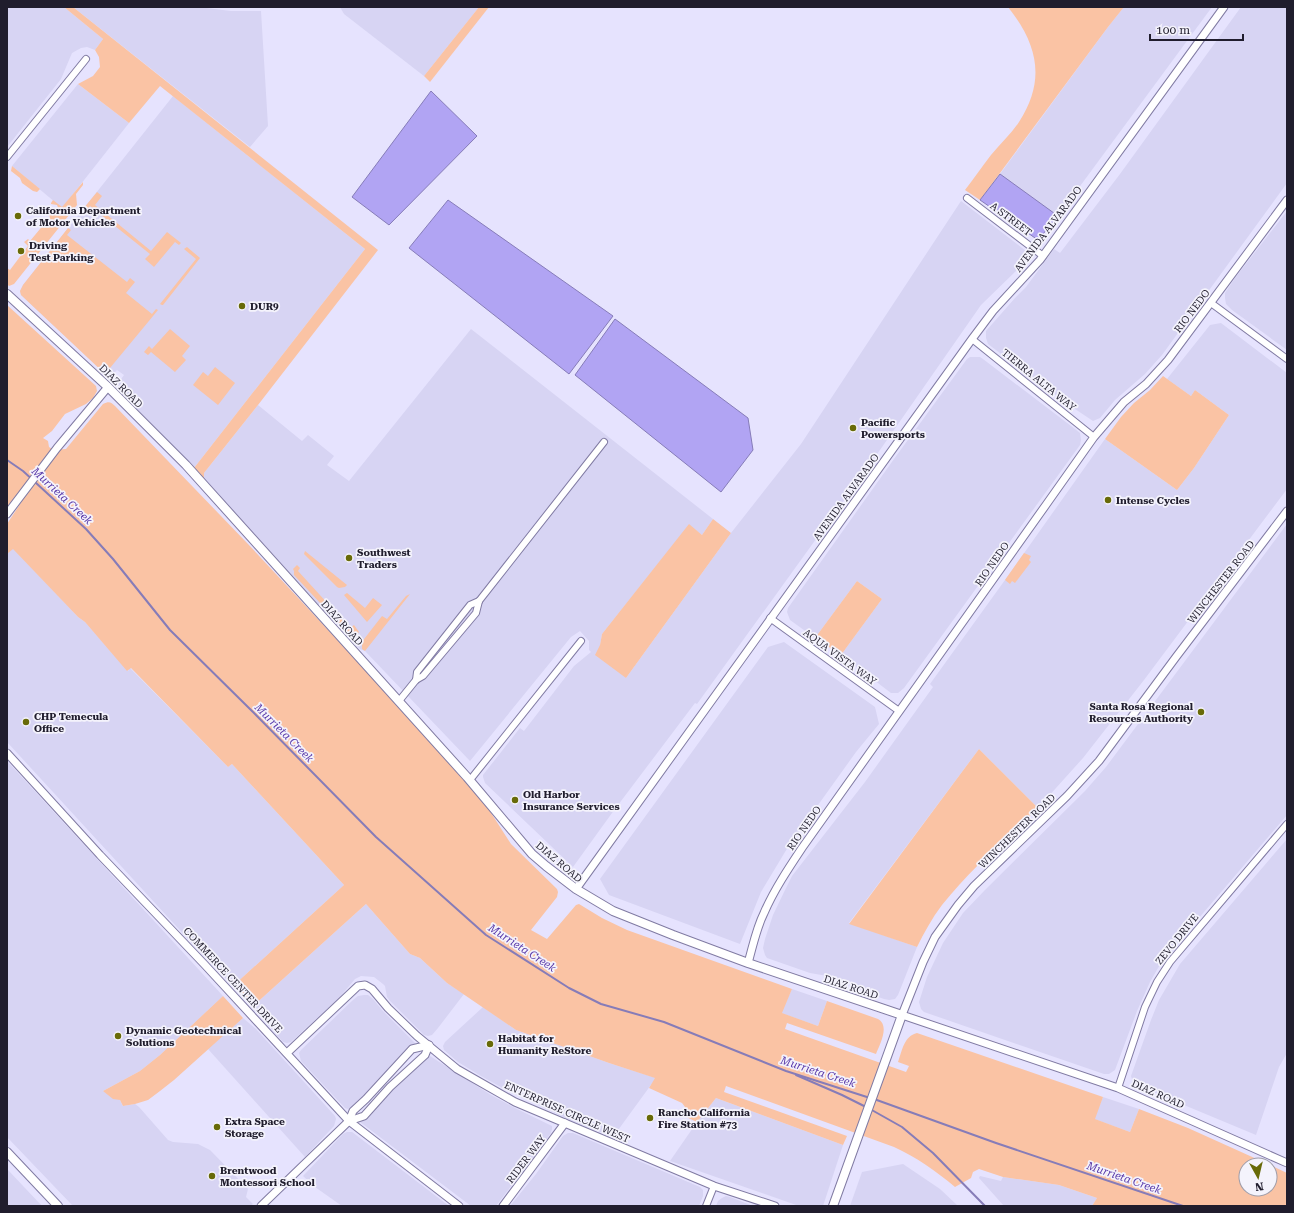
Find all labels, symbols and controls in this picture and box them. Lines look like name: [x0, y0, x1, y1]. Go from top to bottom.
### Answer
scale bar: [1150, 16, 1243, 42]
text: 100 m: [1156, 23, 1190, 37]
street label: AVENIDA ALVARADO: [1012, 184, 1084, 274]
street label: A STREET: [988, 200, 1034, 238]
place label: California Department of Motor Vehicles: [26, 205, 141, 228]
marker: California Department of Motor Vehicles: [13, 211, 23, 221]
place label: Driving Test Parking: [29, 240, 94, 263]
marker: Driving Test Parking: [16, 246, 26, 256]
street label: RIO NEDO: [1172, 287, 1212, 335]
marker: DUR9: [237, 301, 247, 311]
place label: DUR9: [250, 301, 279, 312]
street label: TIERRA ALTA WAY: [1000, 347, 1078, 413]
street label: DIAZ ROAD: [97, 362, 145, 410]
place label: Pacific Powersports: [861, 417, 925, 440]
marker: Pacific Powersports: [848, 423, 858, 433]
street label: AVENIDA ALVARADO: [811, 451, 881, 542]
water label: Murrieta Creek: [28, 464, 95, 527]
marker: Intense Cycles: [1103, 495, 1113, 505]
place label: Intense Cycles: [1116, 495, 1190, 506]
street label: WINCHESTER ROAD: [1185, 538, 1257, 626]
street label: RIO NEDO: [973, 540, 1011, 588]
place label: Southwest Traders: [357, 547, 411, 570]
marker: Southwest Traders: [344, 553, 354, 563]
street label: DIAZ ROAD: [319, 598, 365, 648]
street label: AQUA VISTA WAY: [801, 627, 879, 687]
water label: Murrieta Creek: [251, 700, 316, 765]
place label: Santa Rosa Regional Resources Authority: [1089, 701, 1194, 724]
marker: Santa Rosa Regional Resources Authority: [1196, 707, 1206, 717]
place label: CHP Temecula Office: [34, 711, 108, 734]
marker: CHP Temecula Office: [21, 717, 31, 727]
place label: Old Harbor Insurance Services: [523, 789, 620, 812]
street label: WINCHESTER ROAD: [977, 791, 1058, 870]
marker: Old Harbor Insurance Services: [510, 795, 520, 805]
street label: RIO NEDO: [785, 804, 823, 852]
street label: DIAZ ROAD: [534, 840, 584, 885]
street label: ZEVO DRIVE: [1153, 912, 1201, 966]
water label: Murrieta Creek: [485, 921, 558, 975]
street label: COMMERCE CENTER DRIVE: [181, 925, 285, 1035]
street label: DIAZ ROAD: [822, 973, 880, 1001]
place label: Dynamic Geotechnical Solutions: [126, 1025, 242, 1048]
marker: Dynamic Geotechnical Solutions: [113, 1031, 123, 1041]
place label: Habitat for Humanity ReStore: [498, 1033, 592, 1056]
marker: Habitat for Humanity ReStore: [485, 1039, 495, 1049]
water label: Murrieta Creek: [778, 1053, 857, 1090]
street label: DIAZ ROAD: [1130, 1077, 1186, 1111]
street label: ENTERPRISE CIRCLE WEST: [503, 1079, 632, 1145]
place label: Rancho California Fire Station #73: [658, 1107, 750, 1130]
marker: Rancho California Fire Station #73: [645, 1113, 655, 1123]
place label: Extra Space Storage: [225, 1116, 285, 1139]
marker: Extra Space Storage: [212, 1122, 222, 1132]
street label: RIDER WAY: [504, 1133, 548, 1185]
north arrow: [1238, 1157, 1278, 1197]
water label: Murrieta Creek: [1084, 1159, 1163, 1197]
place label: Brentwood Montessori School: [220, 1165, 316, 1188]
marker: Brentwood Montessori School: [207, 1171, 217, 1181]
text: N: [1254, 1179, 1264, 1194]

